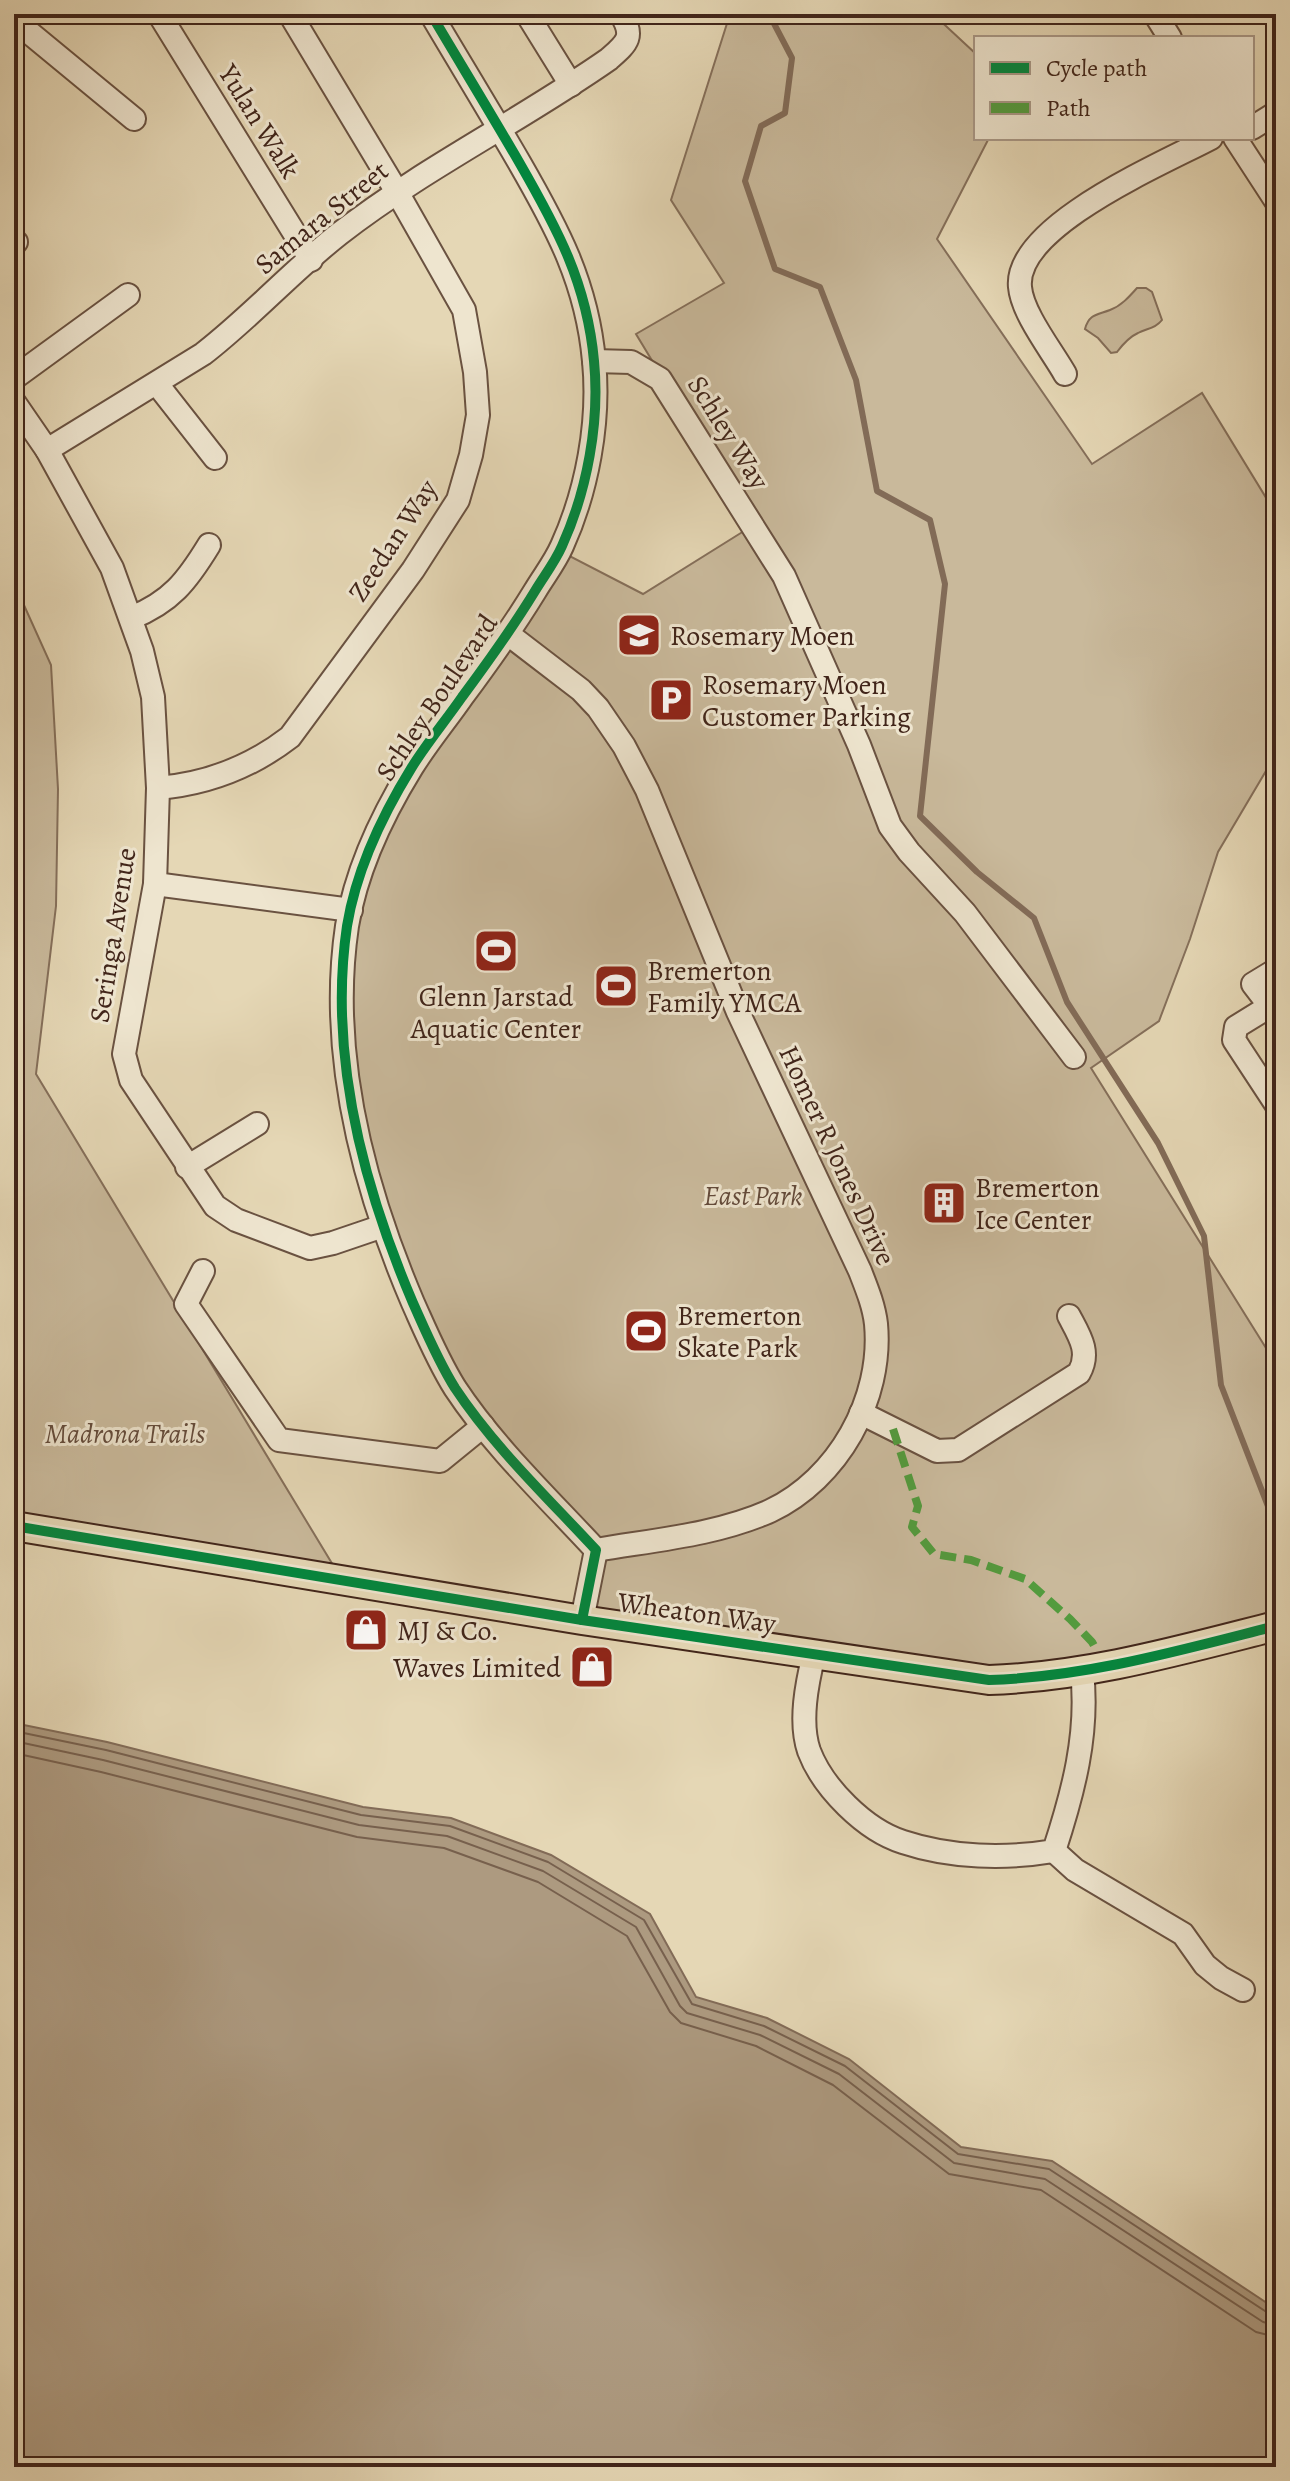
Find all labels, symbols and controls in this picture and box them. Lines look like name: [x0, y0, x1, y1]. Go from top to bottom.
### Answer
legend: [974, 36, 1254, 140]
text: Cycle path: [1046, 52, 1147, 84]
street label: Yulan Walk: [209, 56, 309, 186]
text: Path: [1046, 92, 1091, 124]
street label: Samara Street: [247, 152, 396, 283]
street label: Schley Way: [678, 368, 778, 497]
street label: Zeedan Way: [339, 472, 447, 609]
street label: Schley Boulevard: [367, 606, 507, 789]
school or university icon: Rosemary Moen: [615, 611, 663, 659]
place label: Rosemary Moen: [670, 617, 855, 655]
place label: Rosemary Moen Customer Parking: [702, 666, 911, 736]
parking icon: Rosemary Moen Customer Parking: [647, 676, 695, 724]
street label: Seringa Avenue: [80, 845, 146, 1025]
sports icon: Glenn Jarstad Aquatic Center: [472, 927, 520, 975]
place label: Bremerton Family YMCA: [647, 952, 802, 1022]
sports icon: Bremerton Family YMCA: [592, 962, 640, 1010]
place label: Glenn Jarstad Aquatic Center: [410, 978, 582, 1048]
street label: Homer R Jones Drive: [769, 1039, 905, 1272]
place label: Bremerton Ice Center: [975, 1169, 1100, 1239]
park label: East Park: [704, 1177, 802, 1215]
building icon: Bremerton Ice Center: [920, 1179, 968, 1227]
place label: Bremerton Skate Park: [677, 1297, 802, 1367]
sports icon: Bremerton Skate Park: [622, 1307, 670, 1355]
park label: Madrona Trails: [45, 1415, 206, 1453]
street label: Wheaton Way: [614, 1583, 779, 1643]
shop icon: MJ & Co.: [342, 1606, 390, 1654]
place label: MJ & Co.: [397, 1612, 499, 1650]
shop icon: Waves Limited: [568, 1643, 616, 1691]
place label: Waves Limited: [392, 1649, 562, 1687]

